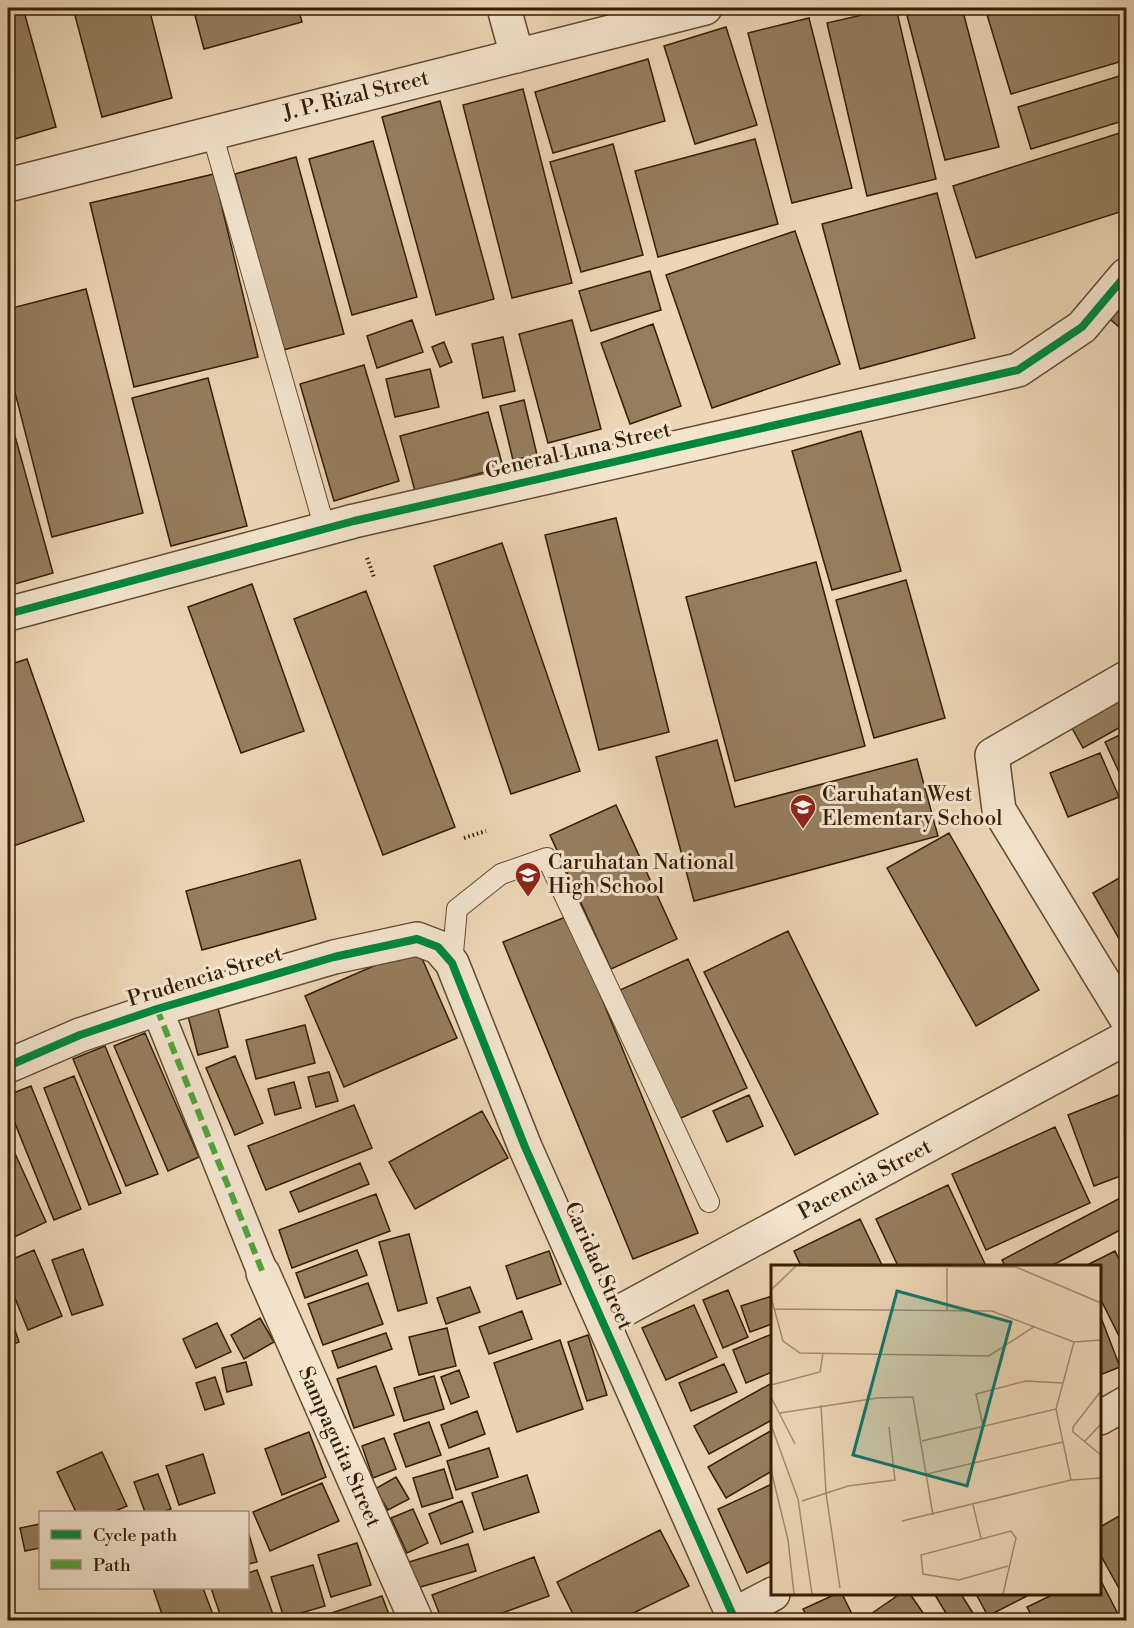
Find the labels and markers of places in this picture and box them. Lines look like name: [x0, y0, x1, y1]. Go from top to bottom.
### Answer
place label: Caruhatan West Elementary School: [822, 782, 1002, 832]
school or university icon: Caruhatan West Elementary School: [788, 792, 818, 830]
place label: Caruhatan National High School: [548, 850, 735, 900]
school or university icon: Caruhatan National High School: [513, 860, 543, 898]

